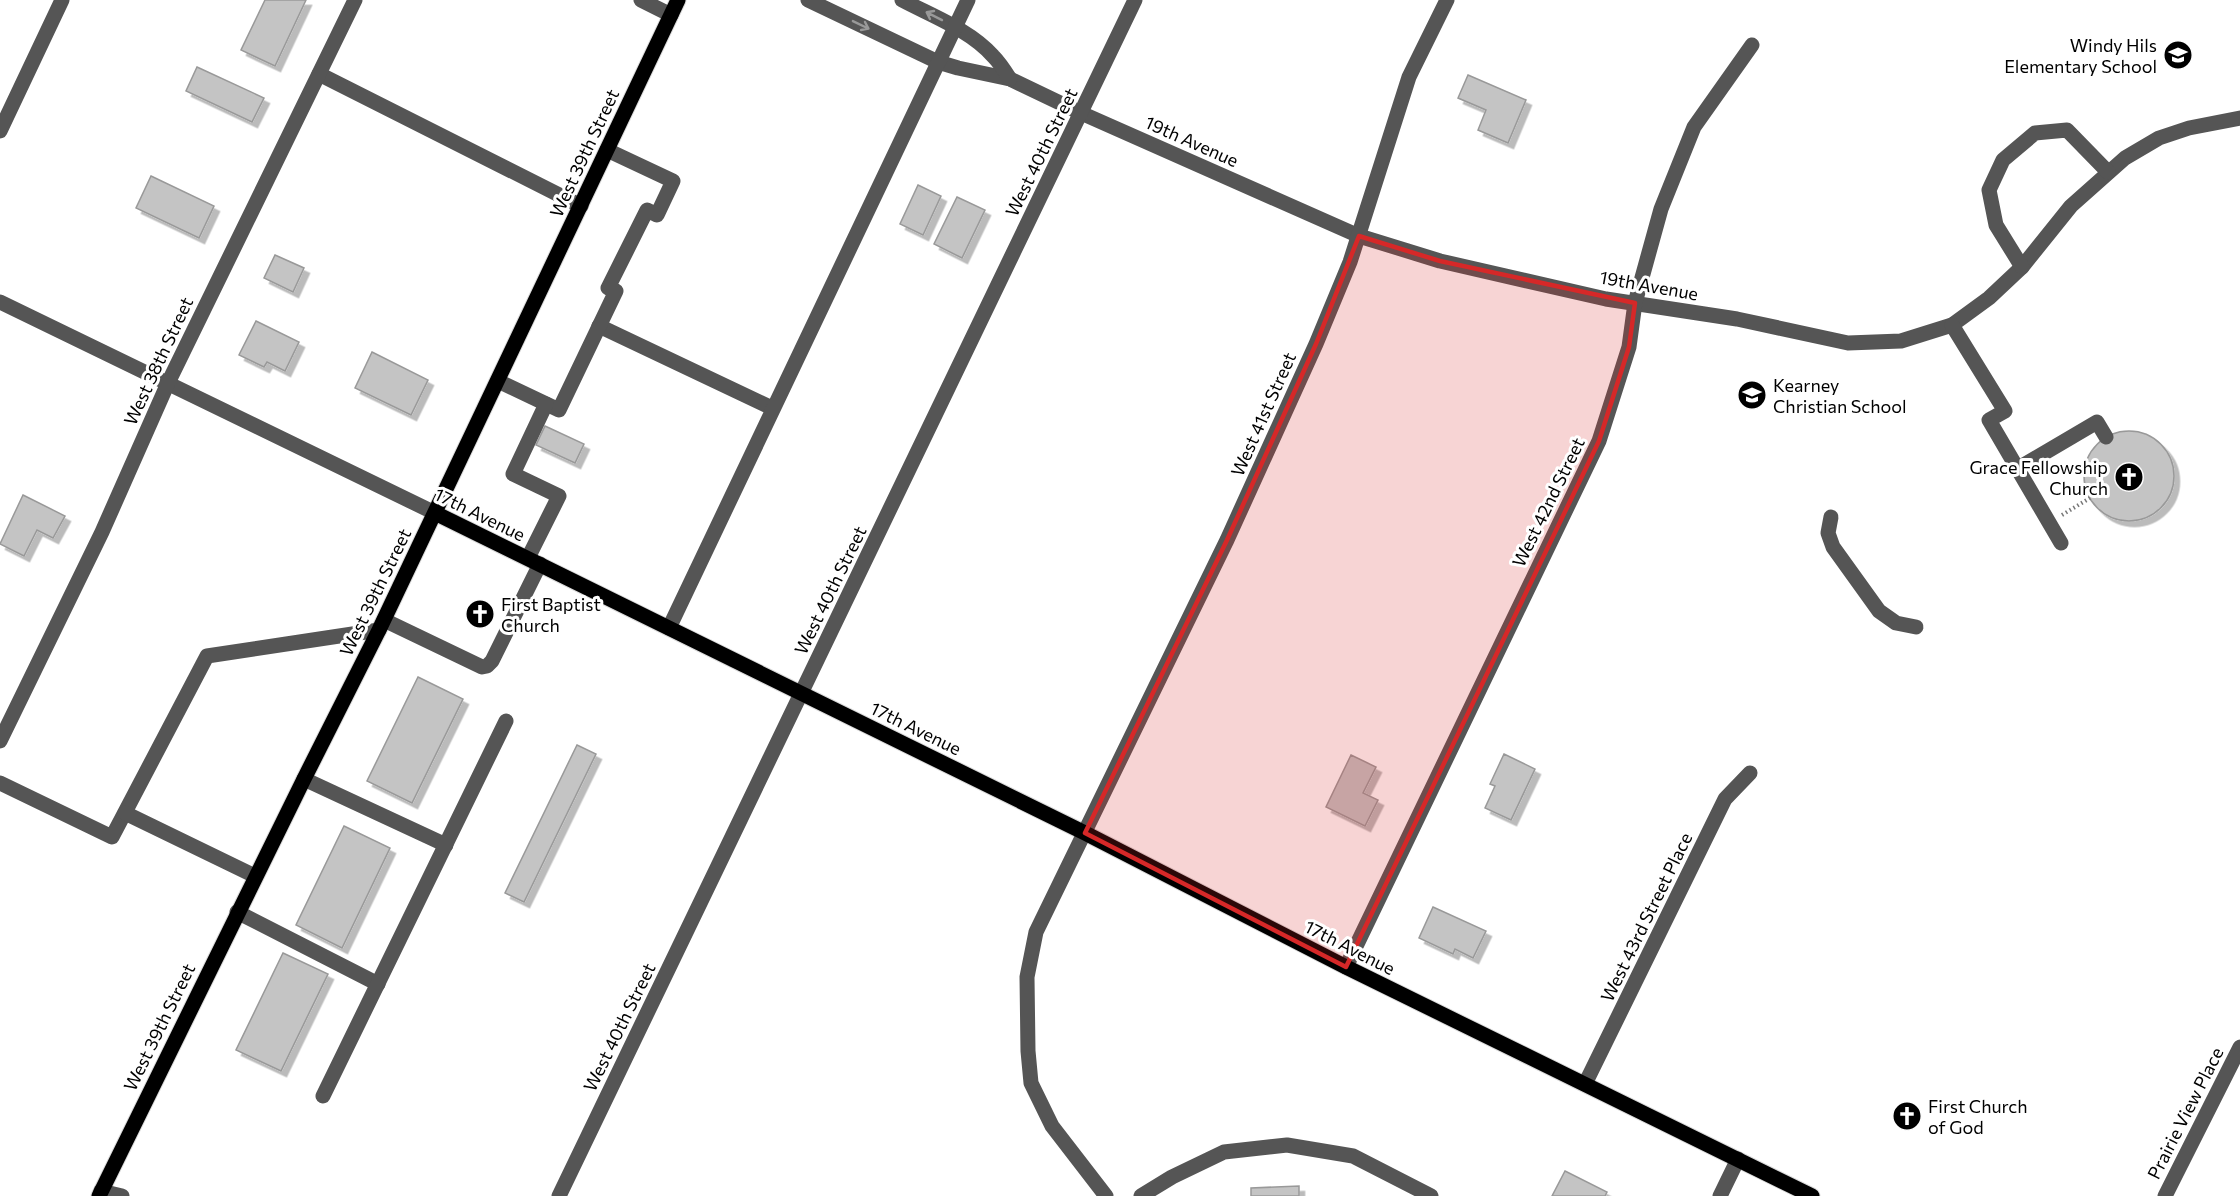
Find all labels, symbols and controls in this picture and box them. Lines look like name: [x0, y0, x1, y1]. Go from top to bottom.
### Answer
one-way arrow: [925, 10, 943, 22]
one-way arrow: [852, 20, 870, 32]
place label: Windy Hils Elementary School: [2004, 34, 2157, 77]
school or university icon: Windy Hils Elementary School: [2162, 39, 2194, 71]
street label: West 40th Street: [1000, 84, 1082, 220]
street label: West 39th Street: [545, 85, 623, 221]
street label: 19th Avenue: [1142, 111, 1242, 171]
street label: 19th Avenue: [1598, 266, 1700, 304]
street label: West 38th Street: [119, 293, 197, 429]
street label: West 41st Street: [1226, 349, 1300, 479]
place label: Kearney Christian School: [1773, 374, 1907, 417]
school or university icon: Kearney Christian School: [1736, 379, 1768, 411]
street label: West 42nd Street: [1507, 434, 1589, 570]
place label: Grace Fellowship Church: [1969, 456, 2108, 499]
church icon: Grace Fellowship Church: [2113, 461, 2145, 493]
street label: 17th Avenue: [431, 483, 529, 545]
street label: West 40th Street: [789, 522, 871, 658]
street label: West 39th Street: [335, 525, 415, 659]
place label: First Baptist Church: [501, 593, 601, 636]
church icon: First Baptist Church: [464, 598, 496, 630]
street label: 17th Avenue: [867, 697, 965, 759]
street label: West 43rd Street Place: [1595, 829, 1697, 1005]
street label: 17th Avenue: [1301, 915, 1399, 979]
street label: West 40th Street: [578, 959, 660, 1095]
street label: West 39th Street: [119, 960, 199, 1094]
street label: Prairie View Place: [2142, 1043, 2228, 1183]
place label: First Church of God: [1928, 1095, 2028, 1138]
church icon: First Church of God: [1891, 1100, 1923, 1132]

